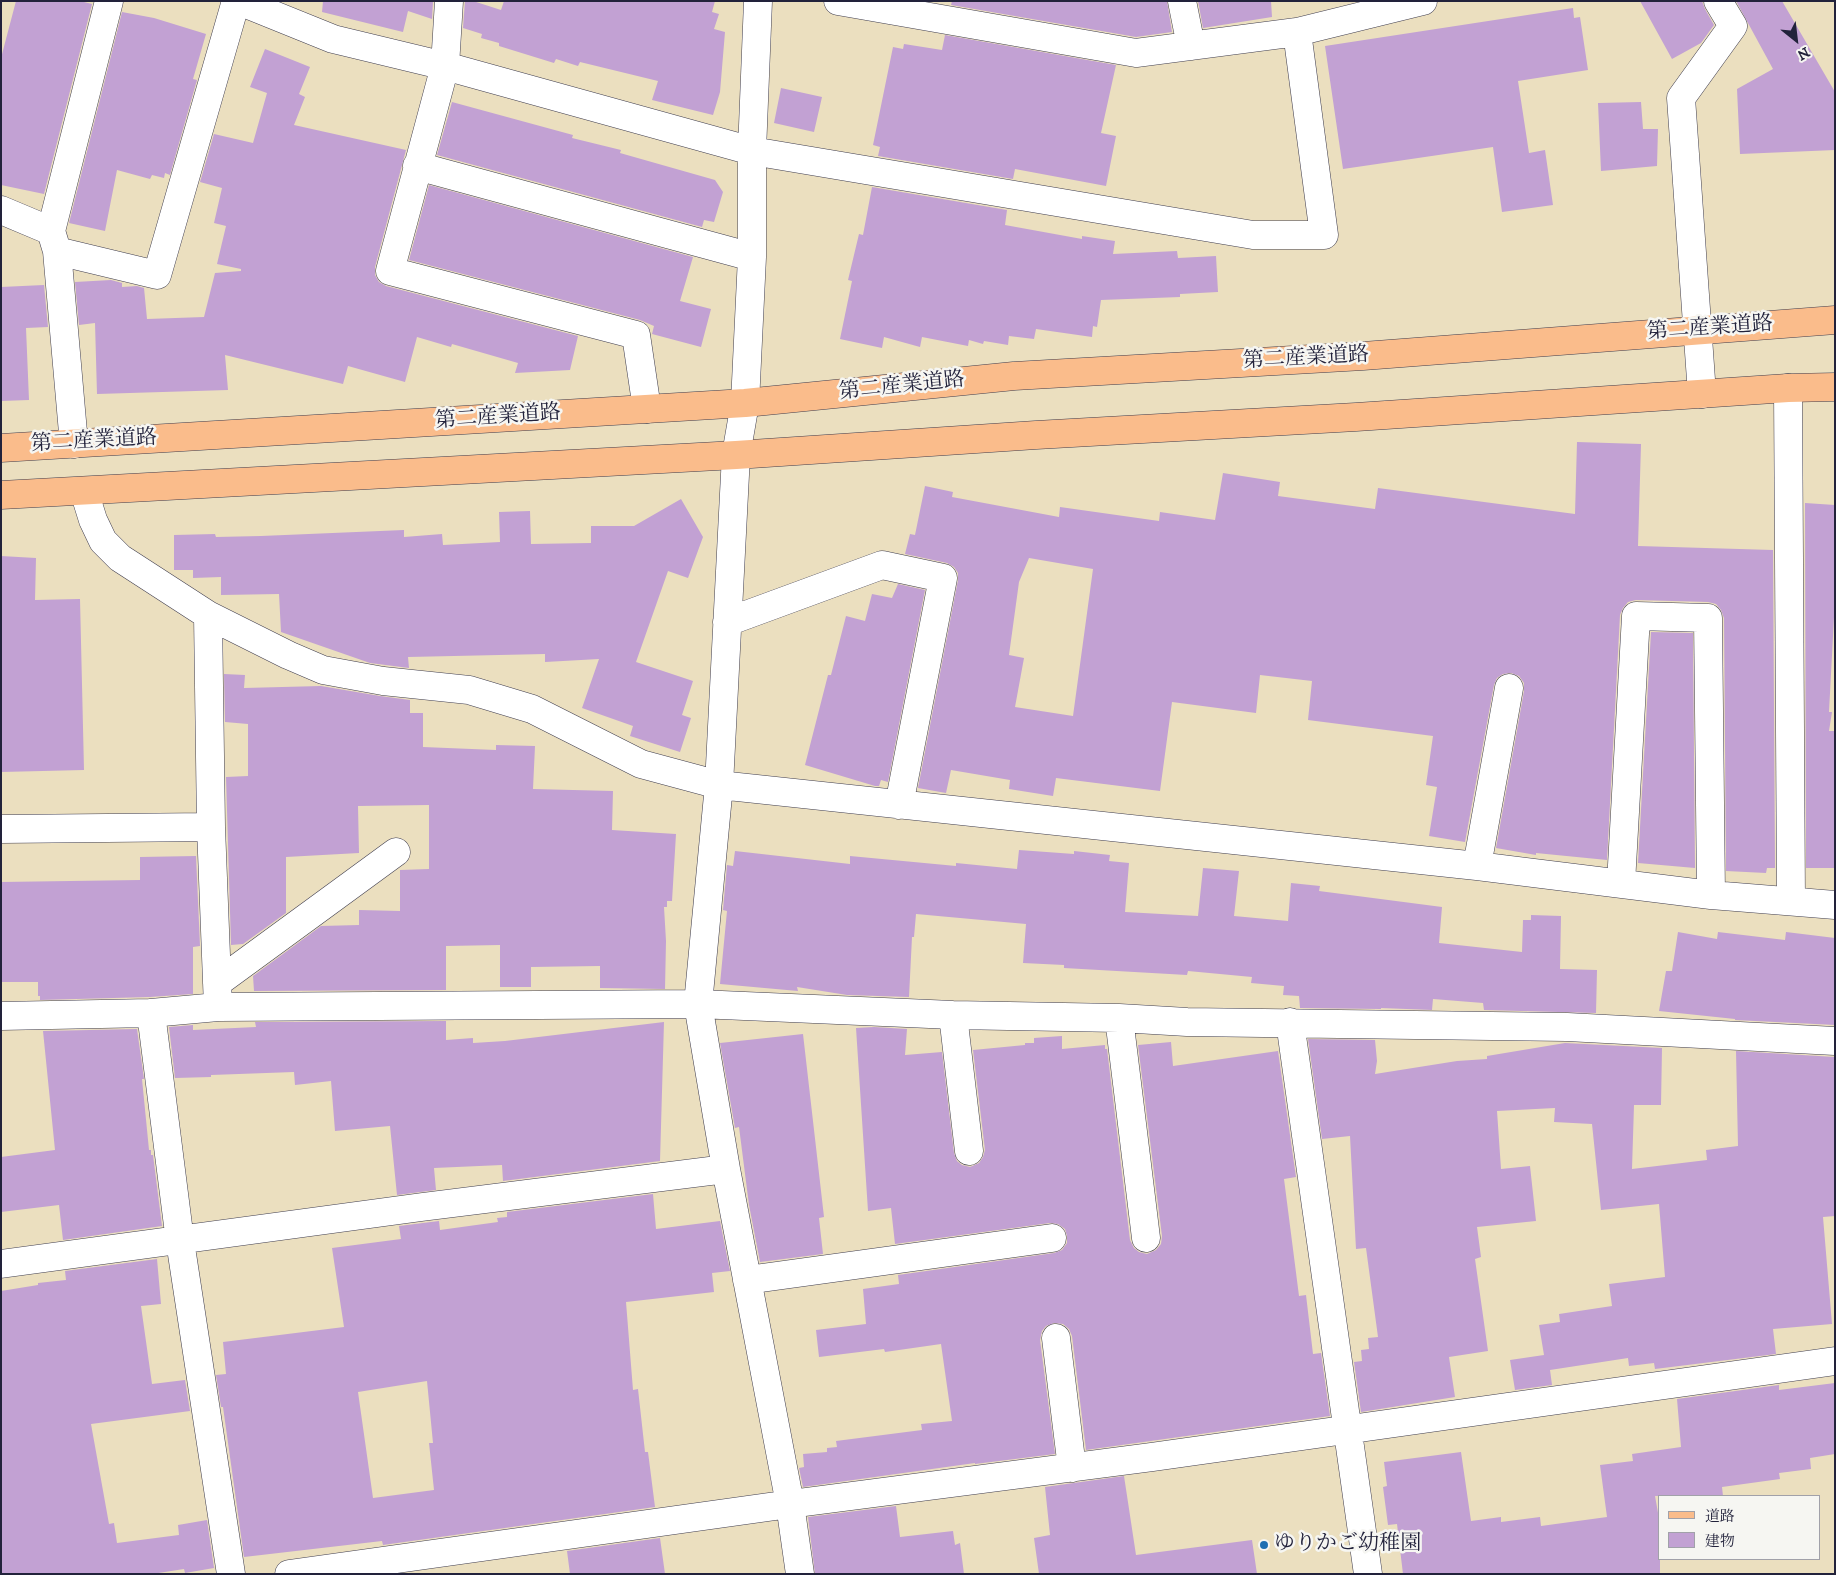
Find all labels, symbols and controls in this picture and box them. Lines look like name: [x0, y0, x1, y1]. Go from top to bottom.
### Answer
north arrow: [1771, 15, 1821, 65]
text: N: [1794, 42, 1813, 64]
street label: 第二産業道路: [1646, 312, 1774, 346]
street label: 第二産業道路: [1242, 343, 1370, 375]
street label: 第二産業道路: [838, 368, 966, 406]
street label: 第二産業道路: [434, 401, 562, 435]
street label: 第二産業道路: [30, 426, 158, 458]
legend: [1658, 1495, 1821, 1560]
text: 道路: [1705, 1507, 1735, 1526]
place label: ゆりかご幼稚園: [1274, 1532, 1421, 1558]
text: 建物: [1705, 1532, 1735, 1551]
marker: ゆりかご幼稚園: [1258, 1539, 1270, 1551]

